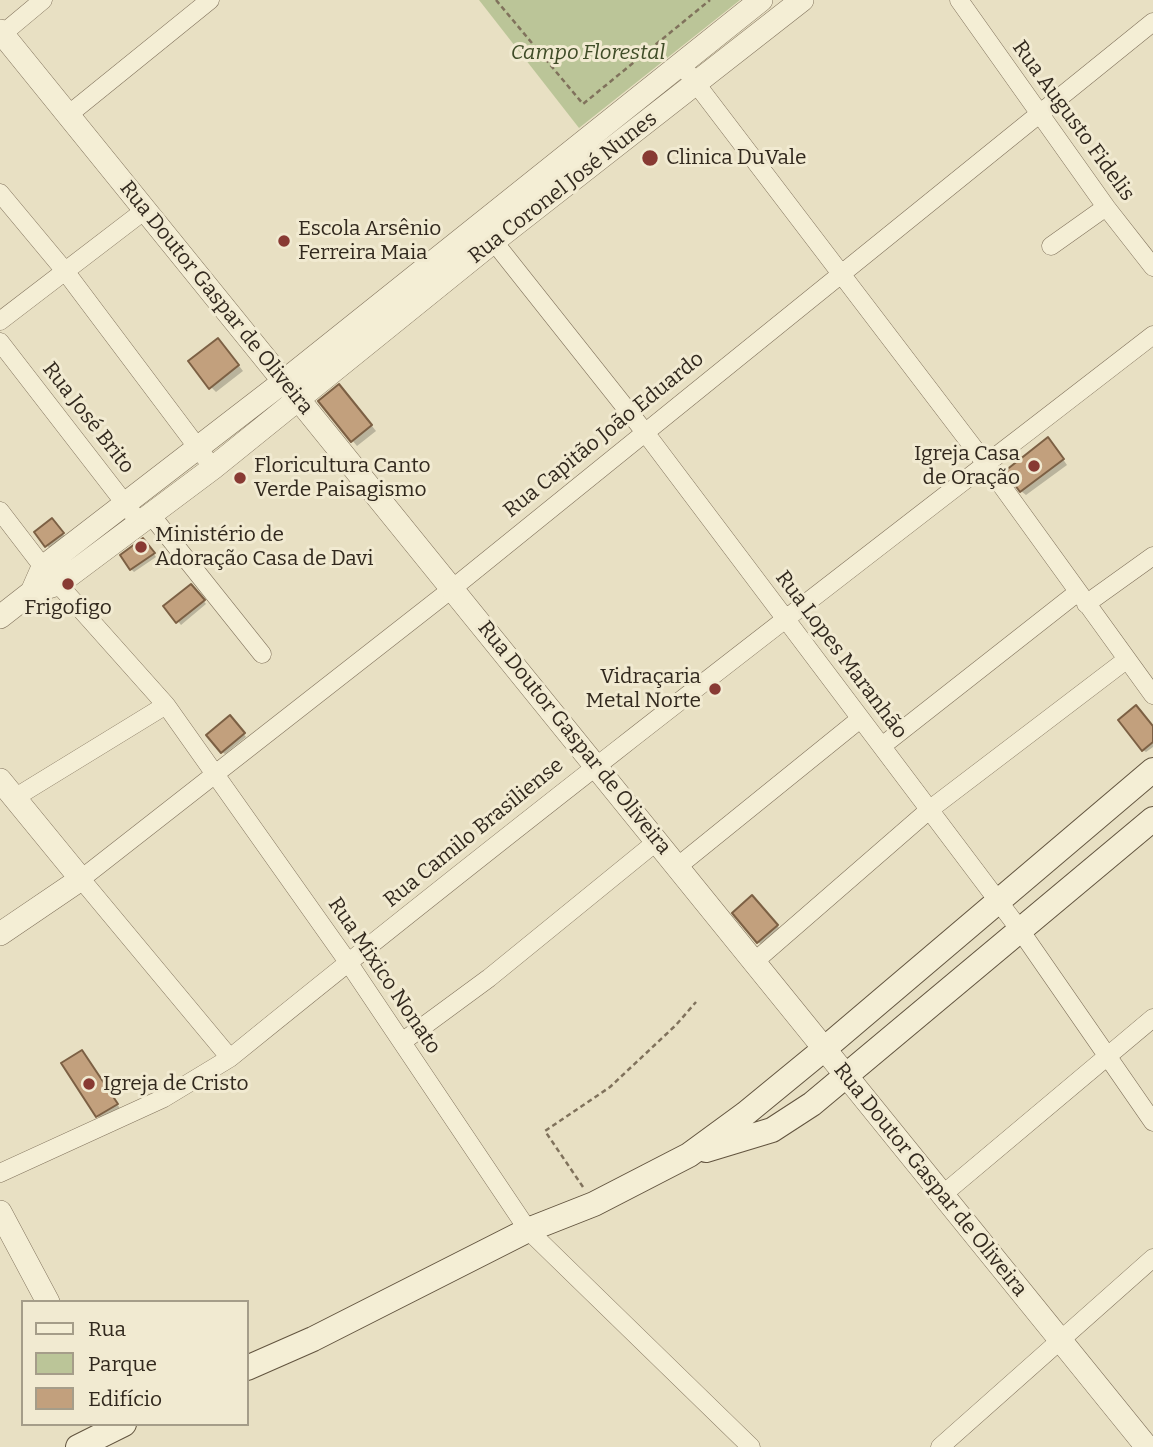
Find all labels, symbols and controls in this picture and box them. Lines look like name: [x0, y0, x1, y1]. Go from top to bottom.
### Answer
street label: Rua Augusto Fidelis: [1006, 36, 1140, 206]
park label: Campo Florestal: [511, 40, 665, 66]
street label: Rua Coronel José Nunes: [464, 107, 662, 269]
place label: Clinica DuVale: [666, 145, 807, 171]
marker: Clinica DuVale: [640, 148, 660, 168]
street label: Rua Doutor Gaspar de Oliveira: [114, 176, 318, 420]
place label: Escola Arsênio Ferreira Maia: [298, 216, 441, 266]
marker: Escola Arsênio Ferreira Maia: [276, 233, 292, 249]
street label: Rua Capitão João Eduardo: [499, 346, 709, 524]
street label: Rua José Brito: [37, 357, 139, 479]
place label: Igreja Casa de Oração: [914, 441, 1020, 491]
place label: Floricultura Canto Verde Paisagismo: [254, 453, 431, 503]
marker: Igreja Casa de Oração: [1026, 458, 1042, 474]
marker: Floricultura Canto Verde Paisagismo: [232, 470, 248, 486]
place label: Ministério de Adoração Casa de Davi: [155, 522, 374, 572]
marker: Ministério de Adoração Casa de Davi: [133, 539, 149, 555]
street label: Rua Lopes Maranhão: [770, 566, 912, 744]
marker: Frigofigo: [60, 576, 76, 592]
place label: Frigofigo: [24, 595, 112, 621]
street label: Rua Doutor Gaspar de Oliveira: [472, 616, 676, 860]
place label: Vidraçaria Metal Norte: [586, 664, 701, 714]
marker: Vidraçaria Metal Norte: [707, 681, 723, 697]
street label: Rua Camilo Brasiliense: [379, 753, 569, 913]
street label: Rua Mixico Nonato: [322, 893, 446, 1059]
street label: Rua Doutor Gaspar de Oliveira: [828, 1058, 1032, 1302]
place label: Igreja de Cristo: [103, 1071, 249, 1097]
marker: Igreja de Cristo: [81, 1076, 97, 1092]
legend: [21, 1300, 248, 1426]
text: Rua: [88, 1316, 126, 1342]
text: Parque: [88, 1351, 157, 1377]
text: Edifício: [88, 1386, 162, 1412]

